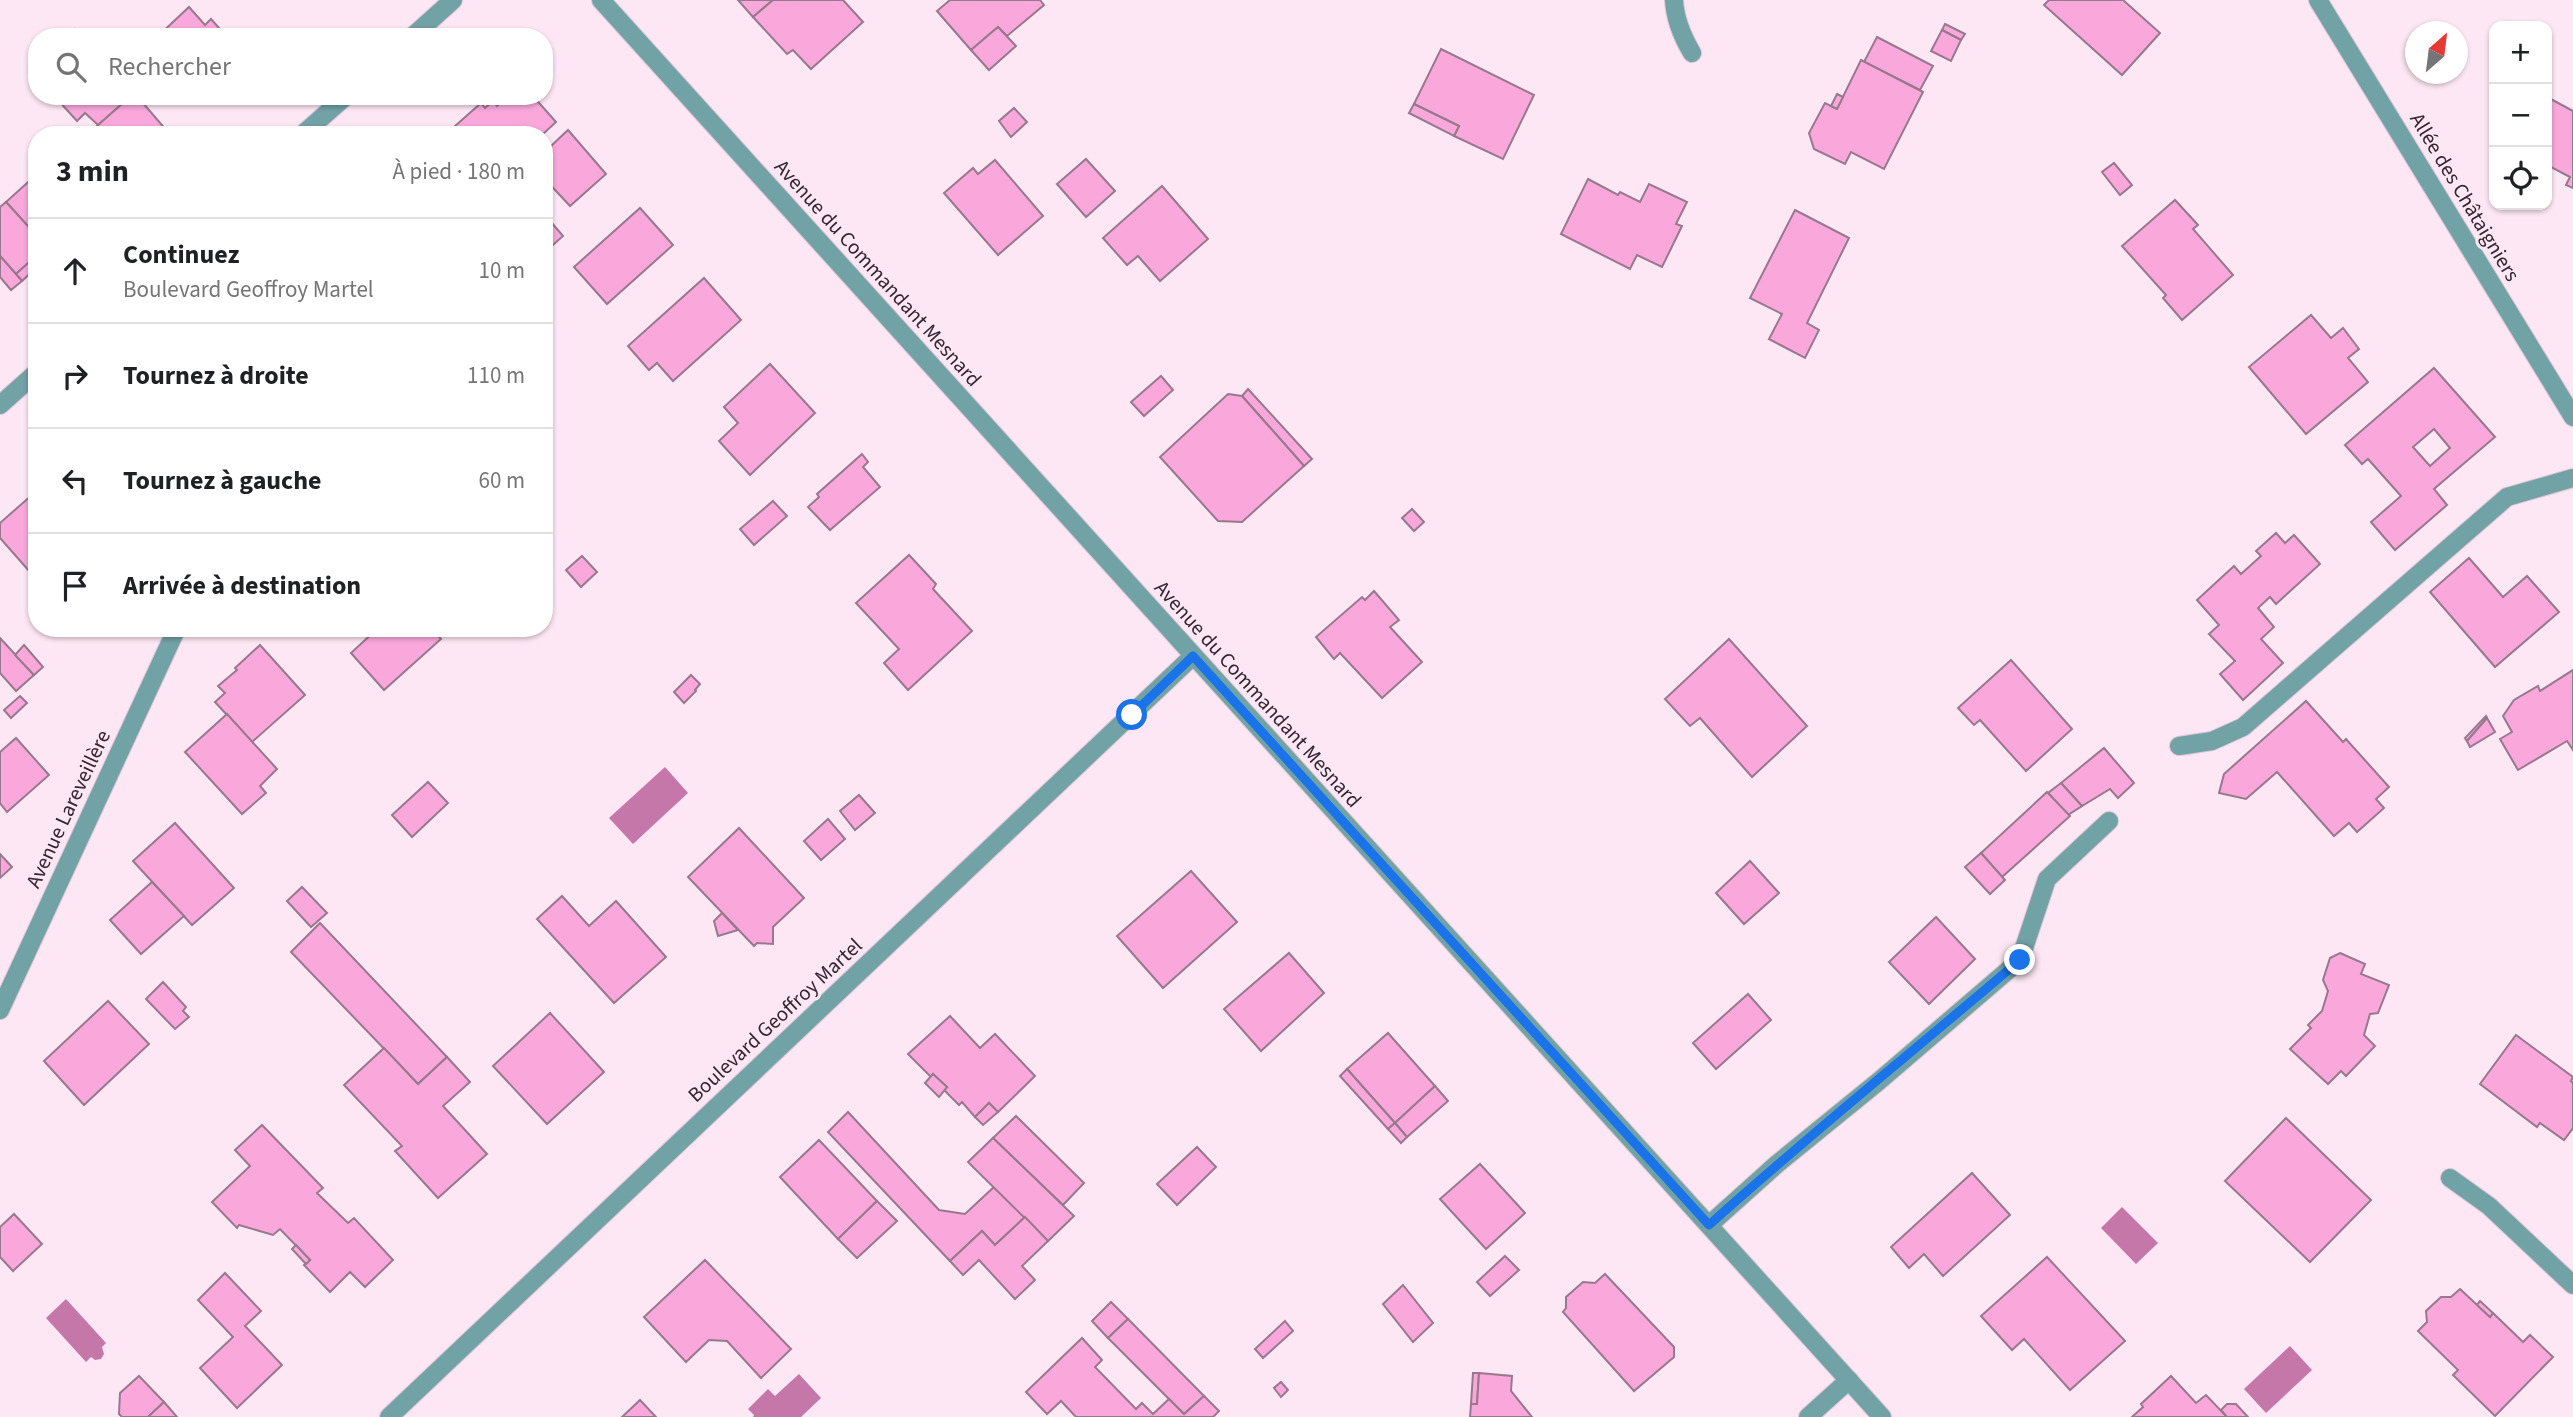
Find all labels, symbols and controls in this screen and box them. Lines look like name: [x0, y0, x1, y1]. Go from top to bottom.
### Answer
north arrow: [2405, 21, 2468, 84]
map controls: [2489, 21, 2552, 210]
button: +: [2489, 21, 2552, 84]
search box: [28, 28, 553, 105]
icon: search: [52, 48, 90, 86]
text: Rechercher: [108, 48, 231, 85]
button: −: [2489, 84, 2552, 147]
street label: Allée des Châtaigniers: [2403, 107, 2527, 287]
button: locate: [2489, 147, 2552, 210]
text: 3 min: [56, 150, 129, 193]
street label: Avenue du Commandant Mesnard: [768, 153, 988, 393]
text: À pied · 180 m: [392, 155, 525, 188]
text: Continuez: [123, 236, 239, 273]
icon: ahead: [56, 252, 94, 290]
text: 10 m: [478, 254, 525, 287]
text: Boulevard Geoffroy Martel: [123, 273, 374, 306]
icon: right: [56, 357, 94, 395]
text: Tournez à droite: [123, 357, 309, 394]
text: 110 m: [467, 359, 525, 392]
icon: left: [56, 462, 94, 500]
text: Tournez à gauche: [123, 462, 322, 499]
text: 60 m: [478, 464, 525, 497]
icon: arrive: [56, 567, 94, 605]
text: Arrivée à destination: [123, 567, 361, 604]
street label: Avenue du Commandant Mesnard: [1148, 574, 1368, 814]
route start: [1116, 699, 1147, 730]
street label: Avenue Lareveillère: [18, 725, 118, 893]
street label: Boulevard Geoffroy Martel: [681, 931, 869, 1109]
route end: [2004, 944, 2035, 975]

